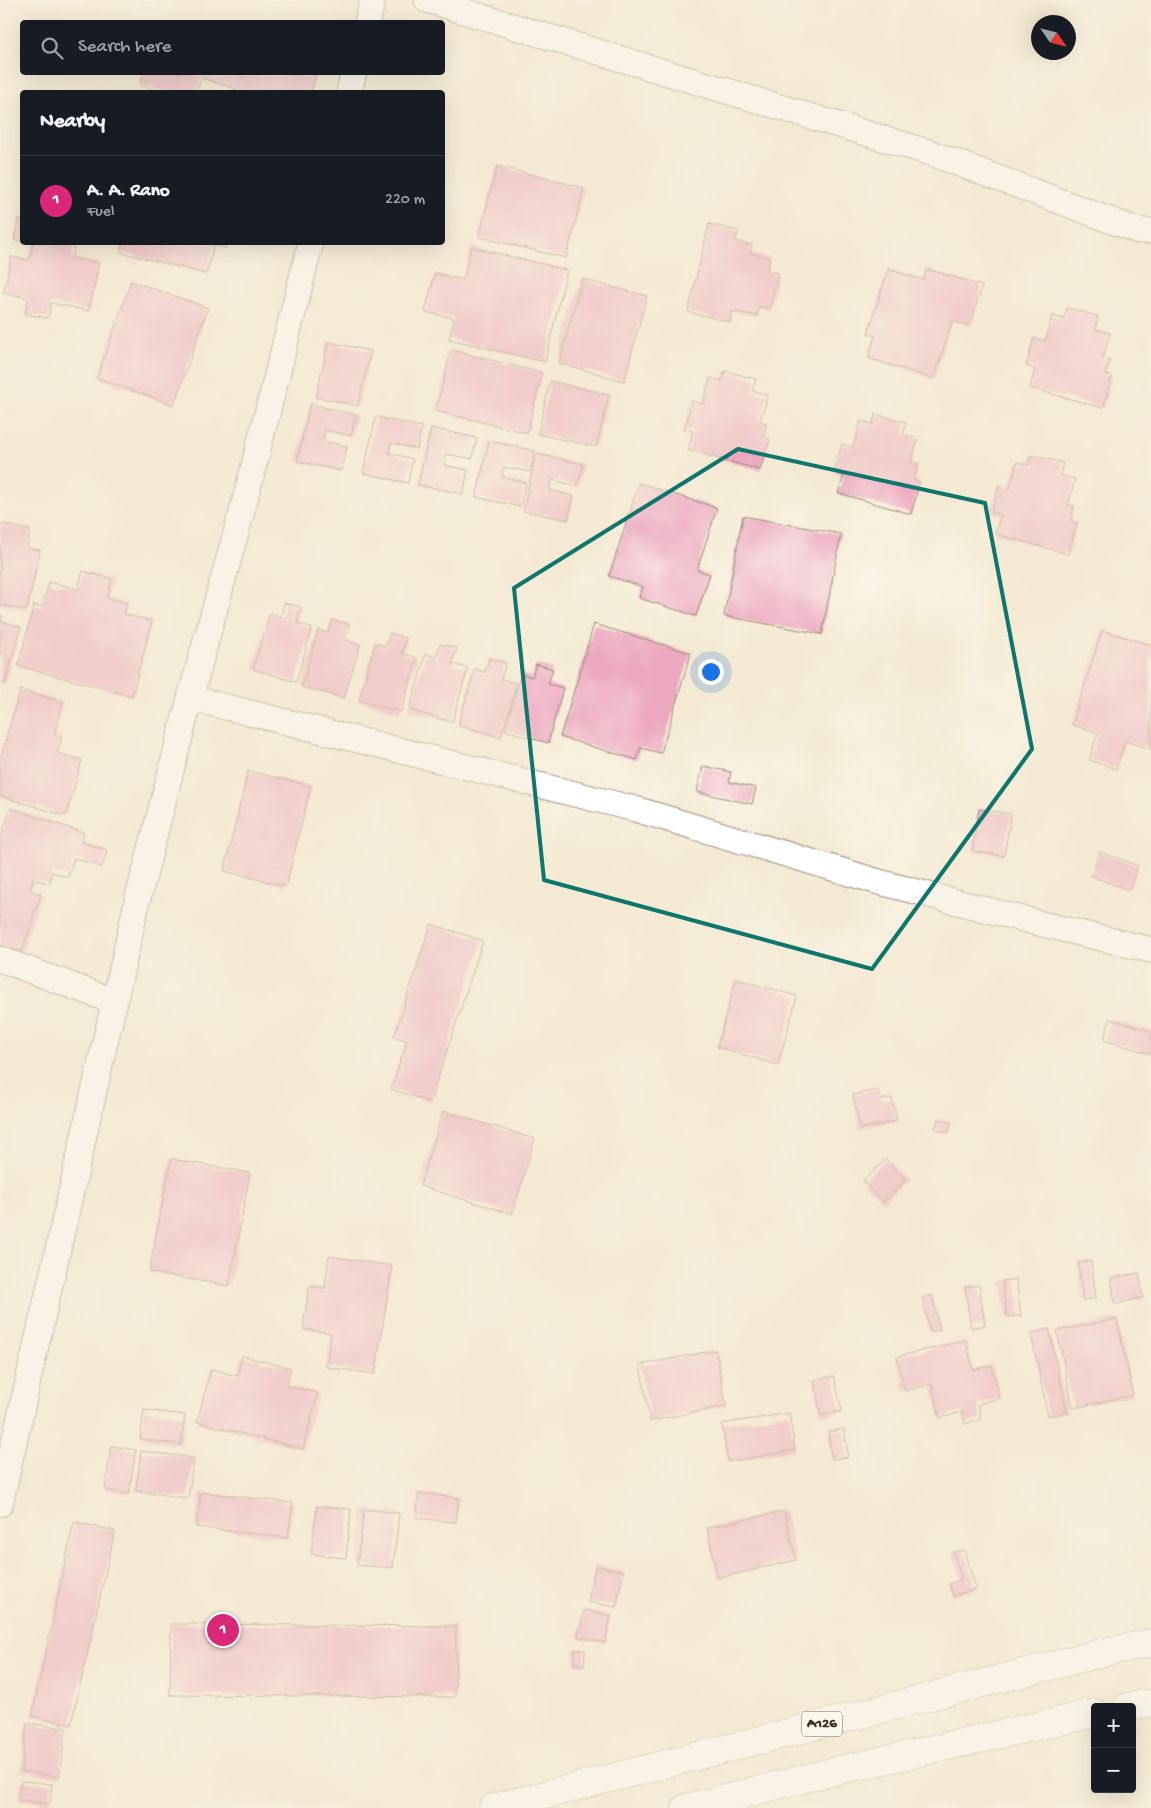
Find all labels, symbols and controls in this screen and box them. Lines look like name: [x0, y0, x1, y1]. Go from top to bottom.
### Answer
north arrow: [1031, 15, 1076, 60]
search box: [20, 20, 445, 75]
icon: search: [38, 34, 66, 62]
text: Search here: [78, 36, 172, 59]
text: Nearby: [40, 110, 105, 135]
text: A. A. Rano: [87, 180, 170, 203]
text: 1: [53, 191, 59, 210]
text: 220 m: [385, 191, 425, 210]
text: Fuel: [87, 203, 114, 222]
your location: [698, 659, 724, 685]
pin: 1: [207, 1611, 239, 1649]
map controls: [1091, 1703, 1136, 1793]
button: +: [1091, 1703, 1136, 1748]
road number: A126: [802, 1712, 842, 1736]
button: −: [1091, 1748, 1136, 1793]

